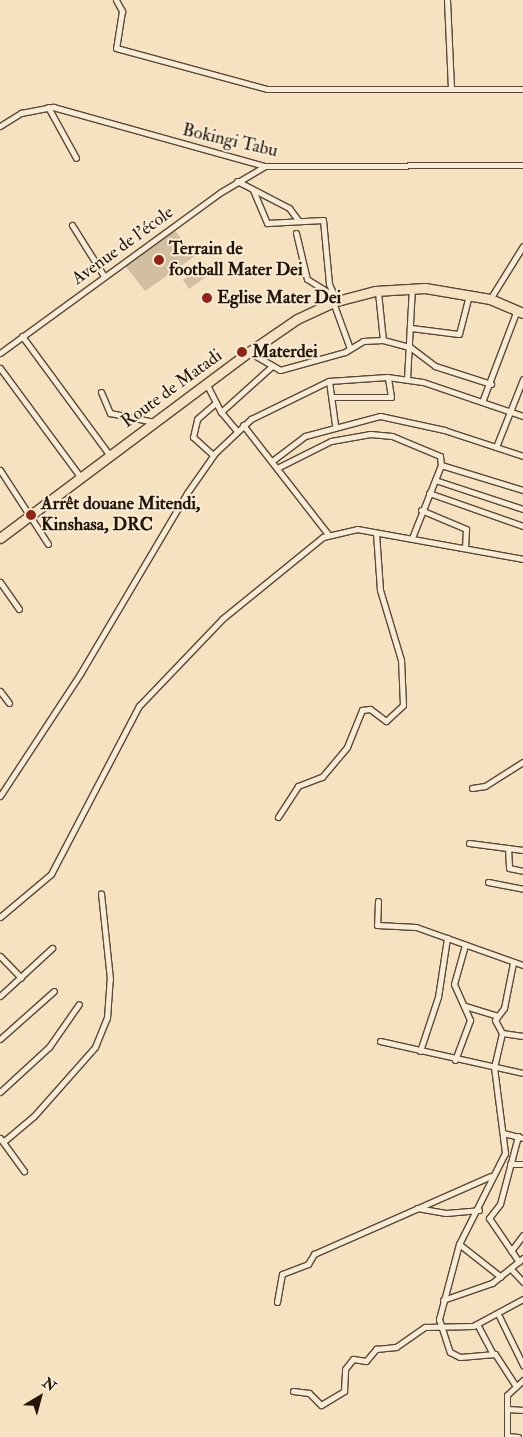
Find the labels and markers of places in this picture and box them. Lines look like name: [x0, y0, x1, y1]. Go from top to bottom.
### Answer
place label: Terrain de football Mater Dei: [169, 239, 303, 282]
marker: Terrain de football Mater Dei: [153, 254, 165, 266]
place label: Eglise Mater Dei: [217, 287, 341, 309]
marker: Eglise Mater Dei: [201, 292, 213, 304]
place label: Materdei: [252, 341, 318, 363]
marker: Materdei: [236, 346, 248, 358]
place label: Arrêt douane Mitendi, Kinshasa, DRC: [41, 494, 200, 536]
marker: Arrêt douane Mitendi, Kinshasa, DRC: [25, 509, 37, 521]

